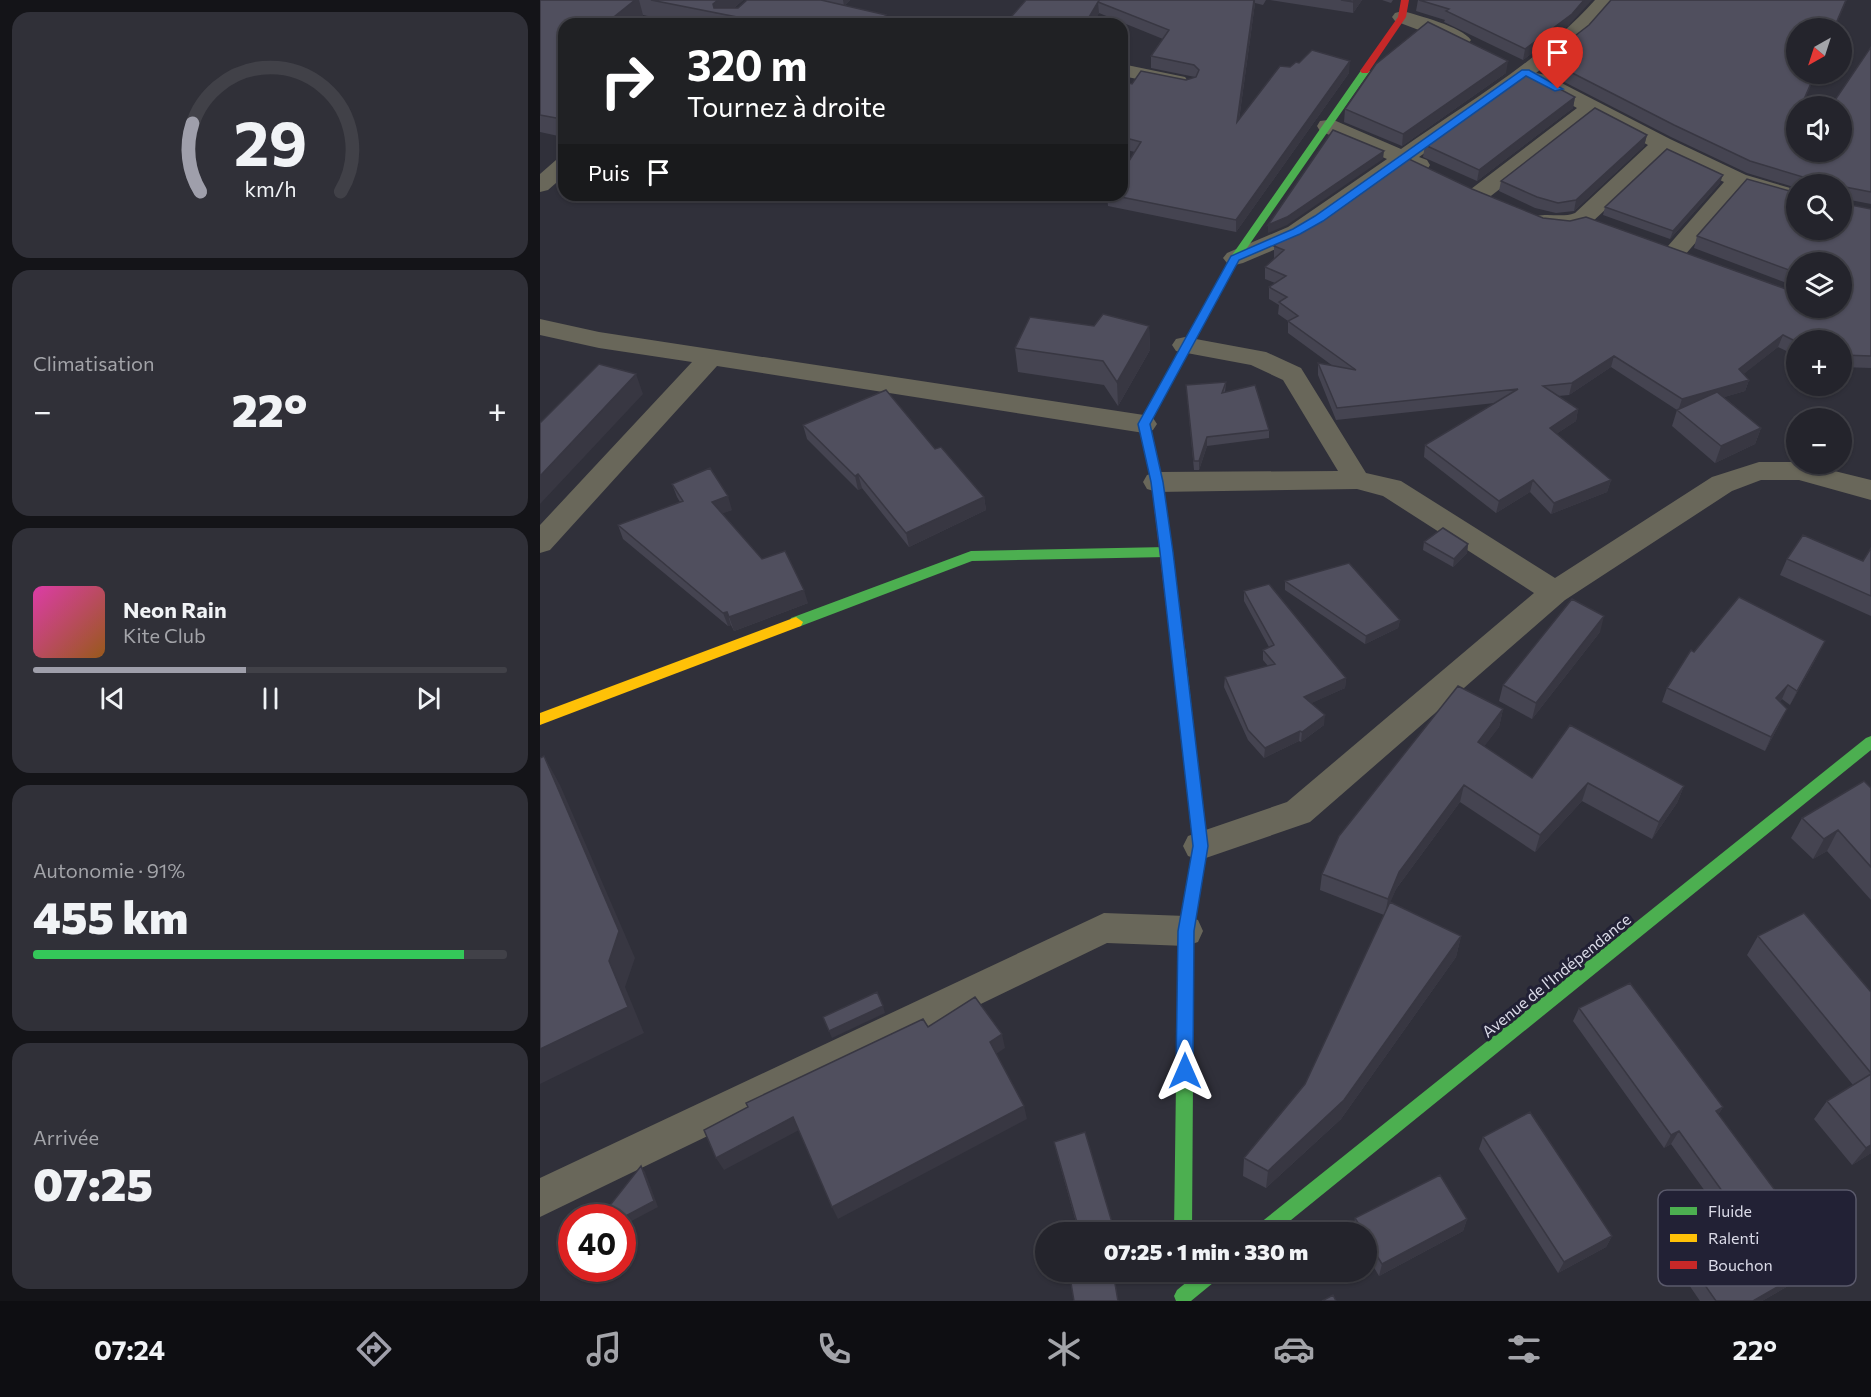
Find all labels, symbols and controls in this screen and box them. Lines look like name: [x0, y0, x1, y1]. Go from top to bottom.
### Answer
north arrow: [1786, 18, 1852, 84]
map controls: [1786, 18, 1852, 474]
pin: [1532, 27, 1583, 89]
icon: arrive: [1541, 36, 1574, 69]
text: 320 m: [687, 38, 807, 90]
icon: right: [588, 42, 666, 120]
text: Tournez à droite: [687, 90, 886, 123]
button: sound: [1786, 96, 1852, 162]
text: 29: [233, 103, 307, 179]
icon: arrive: [642, 156, 675, 189]
text: Puis: [588, 159, 630, 186]
button: search: [1786, 174, 1852, 240]
text: km/h: [244, 175, 296, 201]
button: layers: [1786, 252, 1852, 318]
button: +: [1786, 330, 1852, 396]
text: Climatisation: [33, 351, 154, 375]
text: 22°: [232, 381, 308, 436]
text: −: [33, 389, 52, 430]
text: +: [488, 389, 507, 430]
button: −: [1786, 408, 1852, 474]
text: Neon Rain: [123, 596, 227, 623]
text: Kite Club: [123, 623, 206, 647]
icon: previous: [96, 682, 129, 715]
icon: pause: [254, 682, 287, 715]
icon: next: [412, 682, 445, 715]
text: Autonomie · 91%: [33, 858, 185, 882]
text: 455 km: [33, 888, 188, 943]
street label: Avenue de l'Indépendance: [1478, 909, 1634, 1041]
position arrow: [1153, 1039, 1217, 1103]
text: Arrivée: [33, 1125, 99, 1149]
text: 07:25: [33, 1155, 153, 1210]
legend: [1658, 1190, 1856, 1286]
text: Fluide: [1708, 1201, 1752, 1220]
speed limit sign: 40: [558, 1204, 636, 1282]
text: Ralenti: [1708, 1228, 1759, 1247]
text: 07:25 · 1 min · 330 m: [1104, 1238, 1308, 1265]
text: Bouchon: [1708, 1255, 1773, 1274]
icon: directions: [353, 1328, 395, 1370]
icon: music: [583, 1328, 625, 1370]
icon: phone: [813, 1328, 855, 1370]
icon: climate: [1043, 1328, 1085, 1370]
icon: car: [1273, 1328, 1315, 1370]
icon: filters: [1503, 1328, 1545, 1370]
text: 07:24: [94, 1333, 165, 1366]
text: 22°: [1733, 1333, 1777, 1366]

